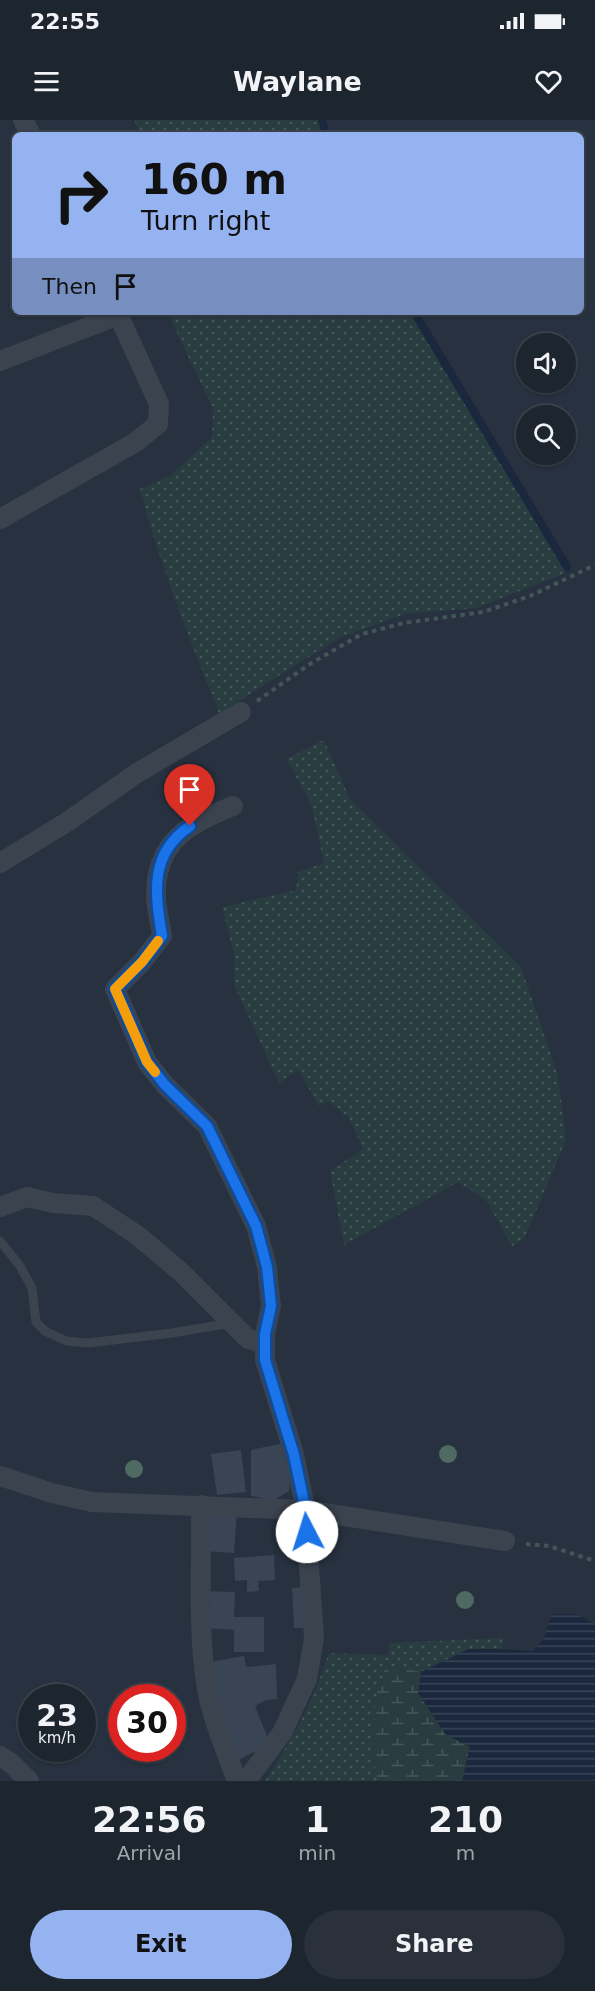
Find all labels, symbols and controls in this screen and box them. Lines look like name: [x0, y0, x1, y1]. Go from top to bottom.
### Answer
text: 22:55: [30, 9, 100, 34]
icon: menu: [30, 65, 63, 98]
icon: heart: [532, 65, 565, 98]
text: Waylane: [233, 66, 362, 97]
text: 160 m: [141, 155, 287, 204]
icon: right: [42, 156, 120, 234]
text: Turn right: [141, 205, 270, 236]
icon: arrive: [109, 270, 142, 303]
text: Then: [42, 274, 97, 299]
map controls: [516, 333, 576, 465]
button: sound: [516, 333, 576, 393]
button: search: [516, 405, 576, 465]
pin: [164, 764, 215, 826]
icon: arrive: [173, 773, 206, 806]
position arrow: [275, 1500, 339, 1564]
speed limit sign: 30: [108, 1684, 186, 1762]
text: 23: [36, 1698, 78, 1733]
text: km/h: [38, 1729, 76, 1747]
text: 22:56: [92, 1799, 206, 1840]
text: 1: [305, 1799, 330, 1840]
text: 210: [428, 1799, 503, 1840]
text: Arrival: [117, 1841, 182, 1865]
text: min: [298, 1841, 336, 1865]
text: m: [456, 1841, 475, 1865]
button: Exit: [30, 1910, 292, 1979]
button: Share: [304, 1910, 565, 1979]

